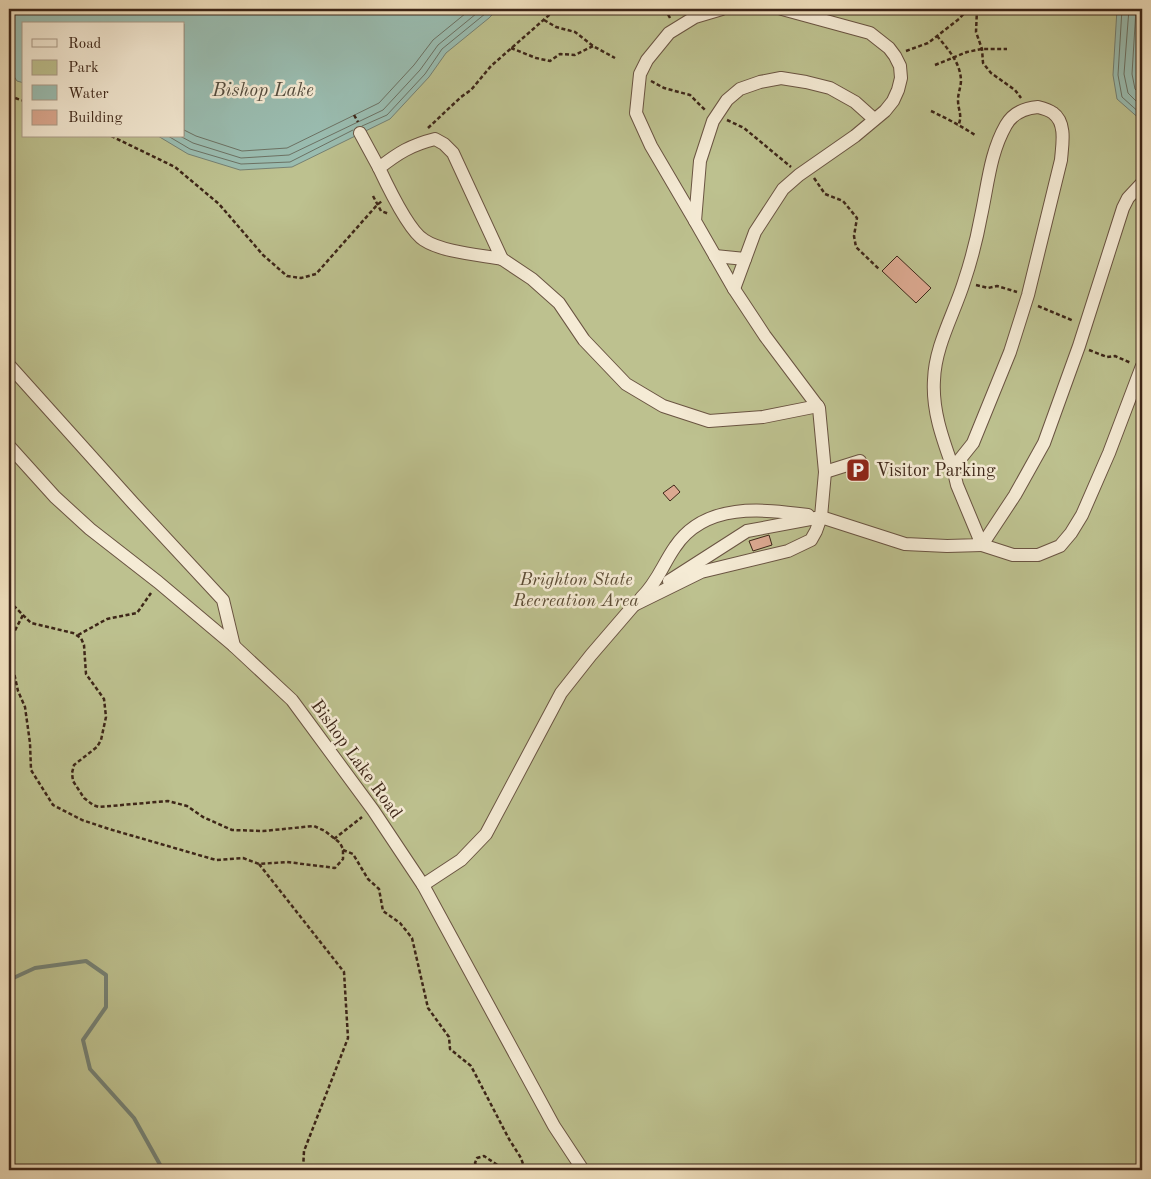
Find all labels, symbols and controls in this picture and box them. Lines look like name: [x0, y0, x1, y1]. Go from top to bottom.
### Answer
legend: [22, 22, 185, 138]
text: Road: [68, 37, 102, 52]
text: Park: [68, 61, 99, 76]
water label: Bishop Lake: [211, 82, 314, 101]
text: Water: [68, 87, 109, 102]
text: Building: [68, 111, 123, 126]
parking icon: Visitor Parking: [845, 457, 871, 483]
place label: Visitor Parking: [876, 462, 996, 480]
park label: Brighton State Recreation Area: [512, 571, 639, 610]
street label: Bishop Lake Road: [307, 697, 405, 822]

